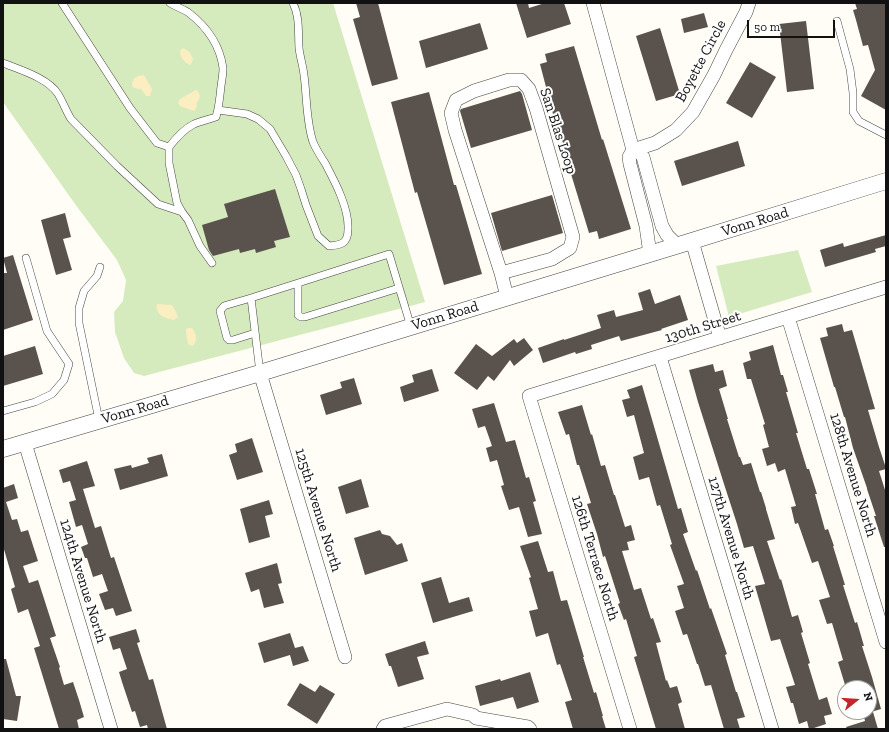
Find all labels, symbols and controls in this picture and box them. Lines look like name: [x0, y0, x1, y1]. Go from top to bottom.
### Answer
scale bar: [749, 12, 837, 38]
street label: Boyette Circle: [672, 17, 730, 105]
text: 50 m: [754, 20, 780, 34]
street label: San Blas Loop: [536, 86, 580, 176]
street label: Vonn Road: [719, 203, 791, 241]
street label: Vonn Road: [409, 297, 481, 335]
street label: 130th Street: [663, 307, 743, 347]
street label: Vonn Road: [99, 392, 171, 428]
street label: 128th Avenue North: [826, 411, 880, 539]
street label: 125th Avenue North: [291, 446, 345, 574]
street label: 127th Avenue North: [704, 474, 758, 602]
street label: 126th Terrace North: [567, 493, 623, 623]
street label: 124th Avenue North: [56, 517, 110, 645]
north arrow: [837, 680, 877, 720]
text: N: [861, 691, 875, 703]

